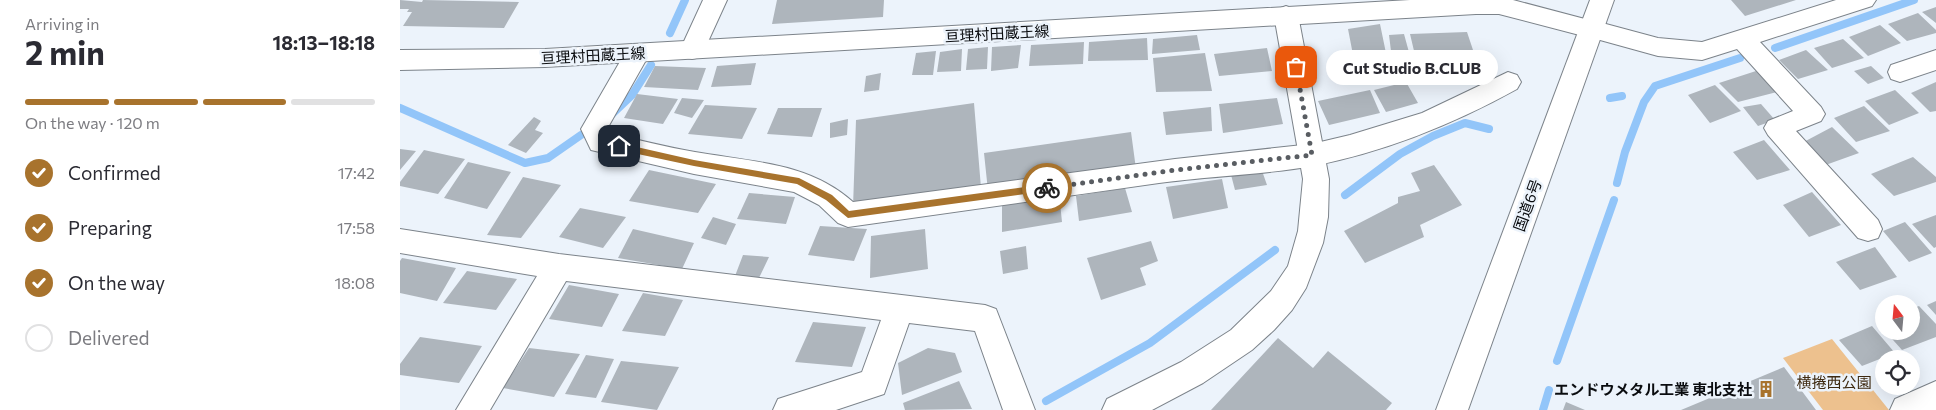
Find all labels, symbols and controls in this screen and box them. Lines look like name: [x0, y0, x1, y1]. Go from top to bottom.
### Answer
text: Arriving in: [25, 14, 99, 33]
street label: 亘理村田蔵王線: [944, 21, 1050, 45]
text: 18:13–18:18: [273, 31, 375, 54]
text: 2 min: [25, 32, 105, 72]
street label: 亘理村田蔵王線: [540, 43, 646, 67]
pin: [1275, 46, 1317, 88]
callout: Cut Studio B.CLUB: [1326, 50, 1498, 84]
icon: bag: [1282, 53, 1310, 81]
text: Cut Studio B.CLUB: [1343, 58, 1481, 77]
text: On the way · 120 m: [25, 113, 160, 132]
pin: [598, 125, 640, 167]
icon: home: [605, 132, 633, 160]
icon: check: [25, 159, 53, 187]
text: Confirmed: [68, 161, 161, 184]
text: 17:42: [338, 163, 375, 182]
courier: [1022, 163, 1072, 213]
icon: bike: [1033, 174, 1061, 202]
street label: 国道6号: [1509, 176, 1545, 234]
icon: check: [25, 214, 53, 242]
text: Preparing: [68, 216, 152, 239]
text: 17:58: [337, 218, 375, 237]
icon: check: [25, 269, 53, 297]
text: On the way: [68, 271, 165, 294]
text: 18:08: [335, 273, 375, 292]
north arrow: [1875, 295, 1920, 340]
map controls: [1875, 295, 1920, 395]
text: Delivered: [68, 326, 149, 349]
button: locate: [1875, 350, 1920, 395]
park label: 横捲西公園: [1796, 373, 1872, 391]
building icon: エンドウメタル工業 東北支社: [1756, 379, 1776, 399]
place label: エンドウメタル工業 東北支社: [1554, 380, 1752, 398]

